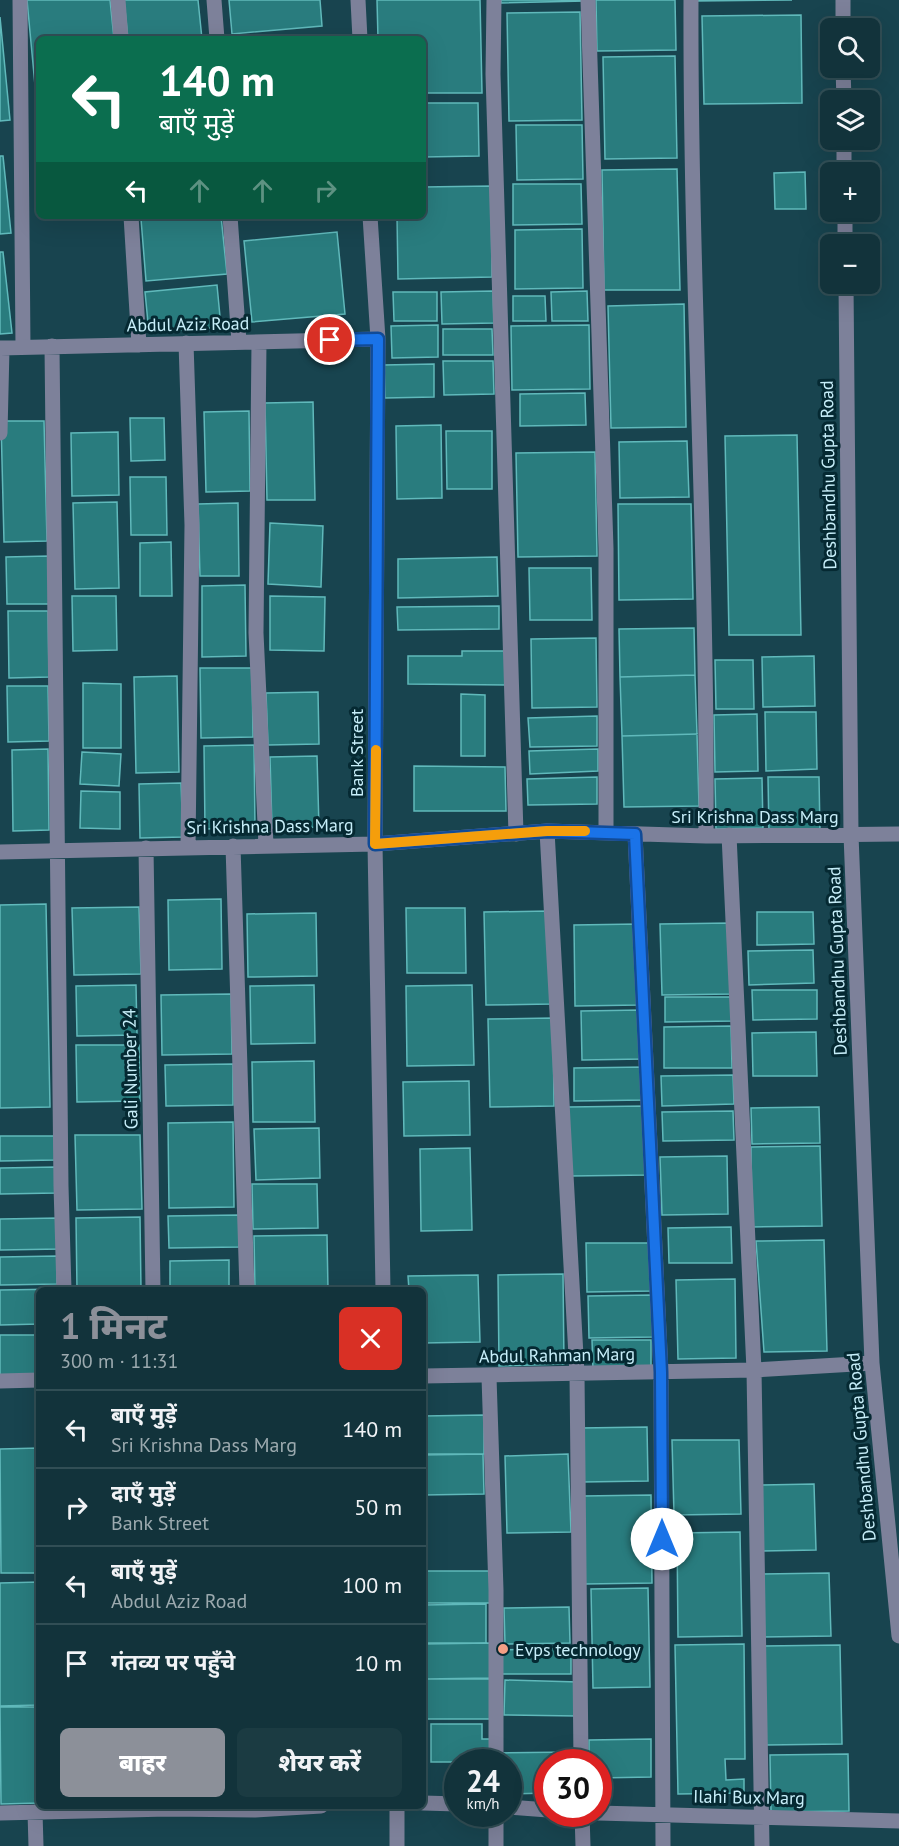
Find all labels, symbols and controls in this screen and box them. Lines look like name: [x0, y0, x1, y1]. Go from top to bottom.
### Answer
map controls: [820, 18, 880, 294]
button: search: [820, 18, 880, 78]
text: 140 m: [159, 53, 275, 108]
icon: left: [60, 60, 138, 138]
button: layers: [820, 90, 880, 150]
text: बाएँ मुड़ें: [159, 106, 234, 140]
button: +: [820, 162, 880, 222]
icon: left: [120, 174, 153, 207]
icon: ahead: [183, 174, 216, 207]
icon: ahead: [246, 174, 279, 207]
icon: right: [309, 174, 342, 207]
button: −: [820, 234, 880, 294]
street label: Abdul Aziz Road: [127, 311, 249, 337]
pin: [304, 314, 355, 365]
icon: arrive: [313, 323, 346, 356]
street label: Deshbandhu Gupta Road: [815, 380, 841, 570]
street label: Bank Street: [345, 709, 368, 797]
street label: Sri Krishna Dass Marg: [671, 805, 839, 828]
street label: Sri Krishna Dass Marg: [186, 813, 354, 839]
street label: Deshbandhu Gupta Road: [822, 866, 852, 1056]
street label: Gali Number 24: [117, 1008, 143, 1130]
text: 1 मिनट: [60, 1302, 167, 1349]
button: close: [339, 1307, 402, 1370]
street label: Abdul Rahman Marg: [479, 1342, 635, 1368]
text: 300 m · 11:31: [60, 1348, 178, 1374]
street label: Deshbandhu Gupta Road: [841, 1352, 881, 1542]
text: बाएँ मुड़ें: [111, 1401, 177, 1429]
icon: left: [60, 1413, 93, 1446]
text: 140 m: [342, 1415, 402, 1443]
text: Sri Krishna Dass Marg: [111, 1432, 297, 1458]
text: दाएँ मुड़ें: [111, 1479, 176, 1507]
icon: right: [60, 1491, 93, 1524]
text: 50 m: [354, 1493, 402, 1521]
position arrow: [630, 1507, 694, 1571]
text: Bank Street: [111, 1510, 209, 1536]
text: बाएँ मुड़ें: [111, 1557, 177, 1585]
icon: left: [60, 1569, 93, 1602]
text: 100 m: [342, 1571, 402, 1599]
text: Abdul Aziz Road: [111, 1588, 247, 1614]
place label: Evps technology: [515, 1638, 641, 1661]
marker: Evps technology: [496, 1642, 510, 1656]
icon: arrive: [60, 1647, 93, 1680]
text: गंतव्य पर पहुँचे: [111, 1648, 235, 1676]
text: 10 m: [354, 1649, 402, 1677]
button: बाहर: [60, 1728, 225, 1797]
button: शेयर करें: [237, 1728, 402, 1797]
speed limit sign: 30: [534, 1749, 612, 1827]
text: 24: [466, 1761, 500, 1800]
street label: Ilahi Bux Marg: [693, 1785, 805, 1809]
text: km/h: [467, 1794, 499, 1813]

